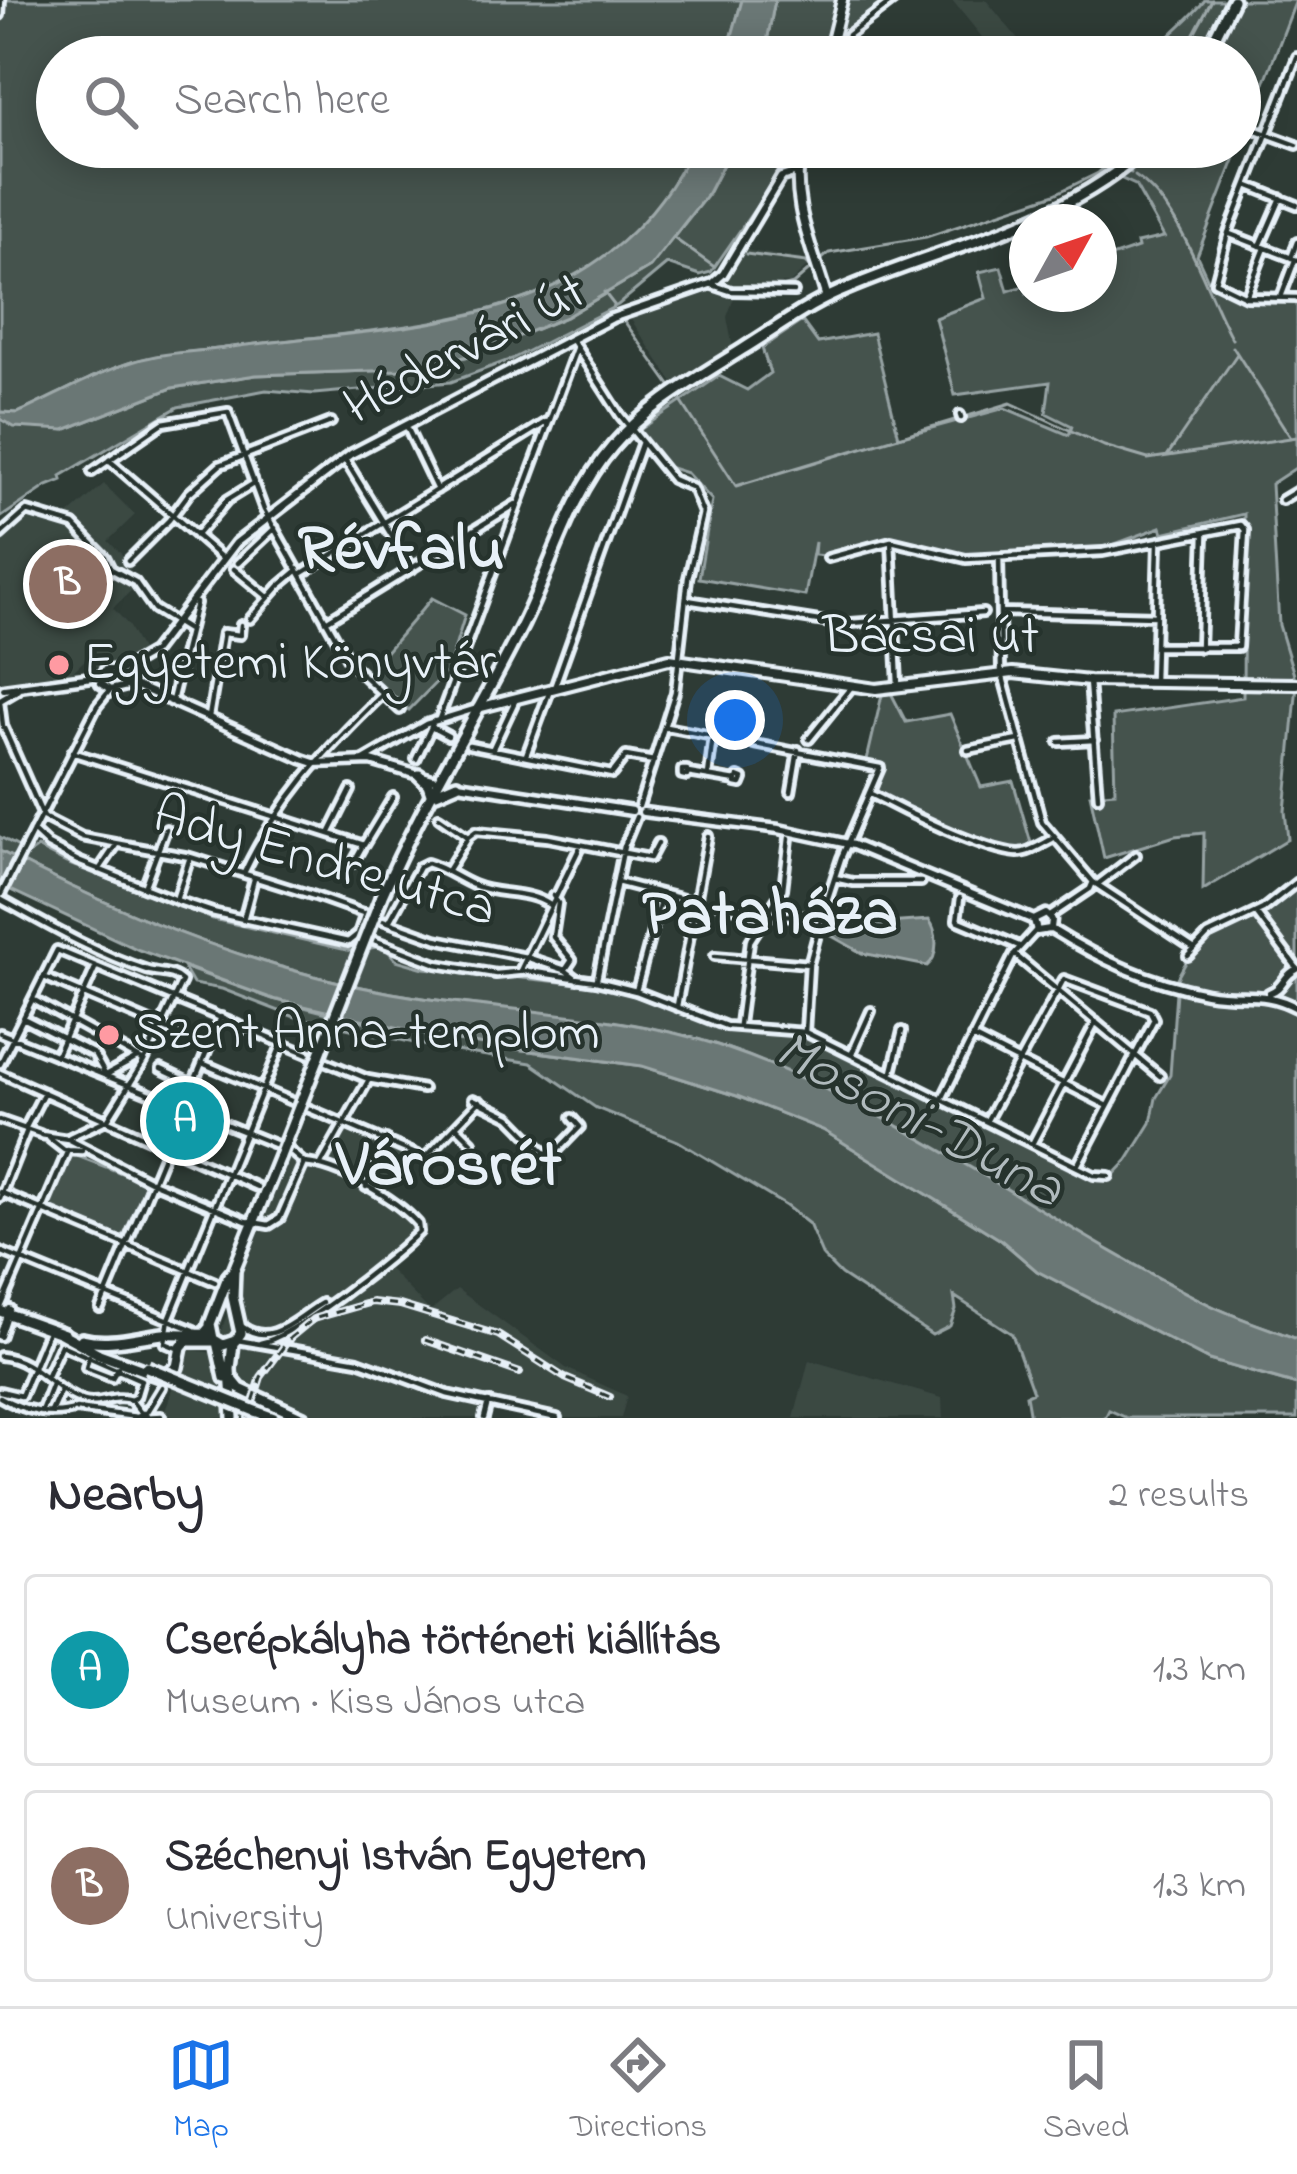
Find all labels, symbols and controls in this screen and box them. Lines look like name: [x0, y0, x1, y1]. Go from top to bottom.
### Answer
search box: [36, 36, 1261, 168]
icon: search: [78, 69, 144, 135]
text: Search here: [174, 69, 390, 135]
north arrow: [1009, 204, 1117, 312]
street label: Hédervári út: [331, 255, 601, 447]
district label: Révfalu: [298, 504, 504, 600]
pin: B: [29, 539, 107, 629]
street label: Bácsai út: [821, 600, 1039, 678]
place label: Egyetemi Könyvtár: [83, 626, 496, 705]
marker: Egyetemi Könyvtár: [46, 652, 72, 678]
your location: [705, 690, 765, 750]
street label: Ady Endre utca: [143, 778, 505, 950]
district label: Pataháza: [642, 869, 898, 965]
place label: Szent Anna-templom: [133, 996, 600, 1074]
water label: Mosoni-Duna: [759, 1011, 1078, 1233]
marker: Szent Anna-templom: [96, 1022, 122, 1048]
pin: A: [146, 1076, 224, 1166]
district label: Városrét: [335, 1120, 562, 1216]
text: Nearby: [48, 1459, 204, 1534]
text: 2 results: [1109, 1468, 1249, 1525]
text: Cserépkályha történeti kiállítás: [165, 1609, 721, 1675]
text: A: [78, 1642, 102, 1699]
text: 1.3 km: [1152, 1642, 1246, 1699]
text: Museum · Kiss János utca: [165, 1675, 585, 1732]
text: Széchenyi István Egyetem: [165, 1825, 646, 1891]
text: B: [77, 1858, 103, 1915]
text: 1.3 km: [1152, 1858, 1246, 1915]
text: University: [165, 1891, 323, 1948]
tab: Map: [168, 2032, 234, 2152]
tab: Directions: [570, 2032, 707, 2152]
tab: Saved: [1043, 2032, 1129, 2152]

